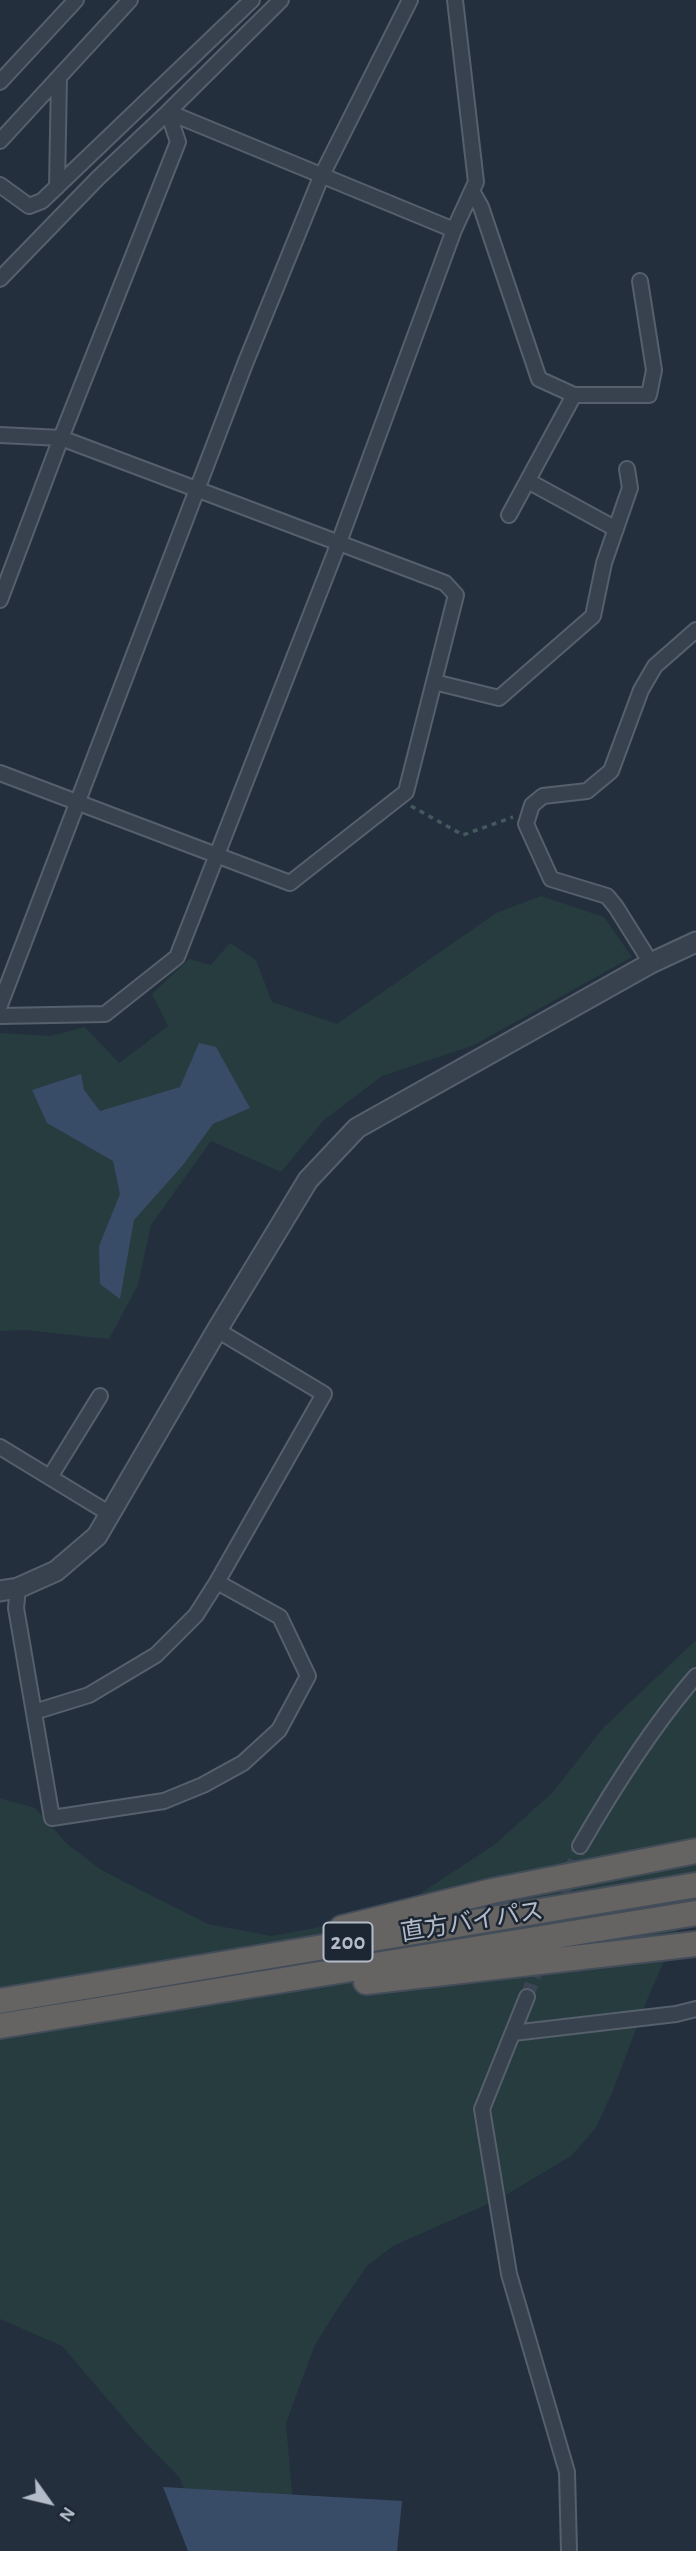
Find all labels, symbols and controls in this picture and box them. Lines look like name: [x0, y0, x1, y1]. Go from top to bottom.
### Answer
street label: 直方バイパス: [399, 1897, 545, 1947]
road number: 200: [324, 1923, 372, 1962]
north arrow: [14, 2467, 84, 2537]
text: N: [55, 2503, 78, 2525]

